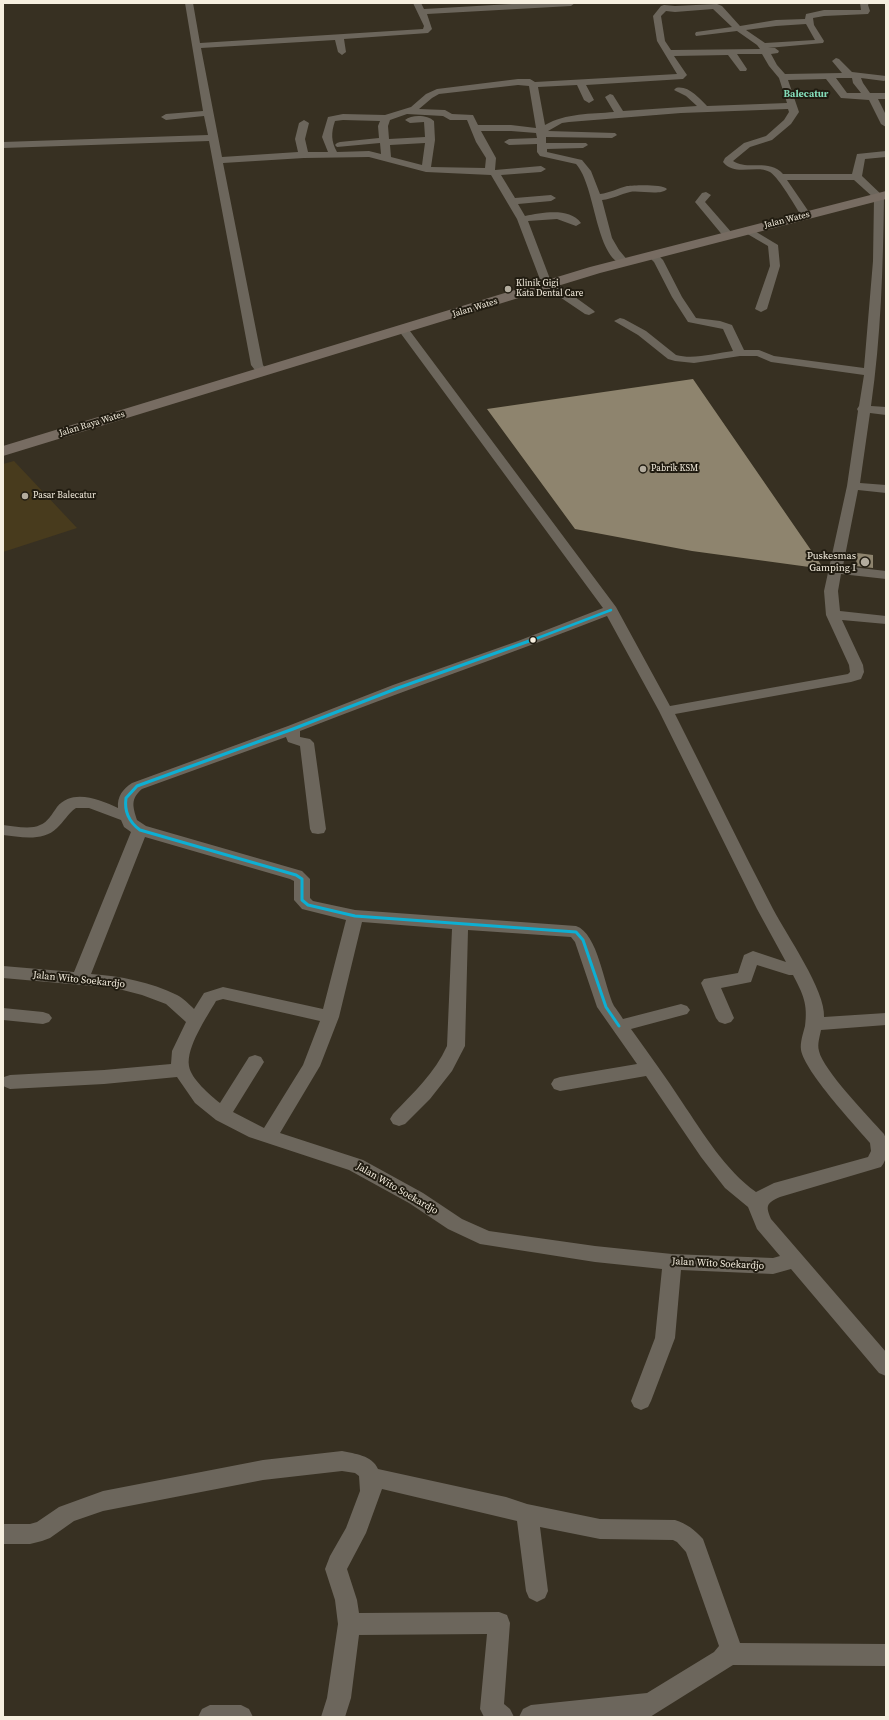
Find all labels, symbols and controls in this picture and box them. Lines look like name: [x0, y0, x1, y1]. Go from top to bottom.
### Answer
district label: Balecatur: [784, 88, 828, 100]
street label: Jalan Wates: [763, 209, 811, 231]
place label: Klinik Gigi Kata Dental Care: [516, 279, 583, 300]
marker: Klinik Gigi Kata Dental Care: [503, 284, 513, 294]
street label: Jalan Wates: [451, 296, 499, 320]
street label: Jalan Raya Wates: [58, 409, 126, 439]
marker: Pabrik KSM: [638, 464, 648, 474]
place label: Pabrik KSM: [651, 464, 698, 474]
marker: Pasar Balecatur: [20, 491, 30, 501]
place label: Pasar Balecatur: [33, 491, 96, 501]
place label: Puskesmas Gamping I: [807, 550, 856, 574]
marker: Puskesmas Gamping I: [859, 556, 871, 568]
unlabelled marker: [528, 635, 538, 645]
street label: Jalan Wito Soekardjo: [32, 969, 126, 991]
street label: Jalan Wito Soekardjo: [354, 1161, 440, 1217]
street label: Jalan Wito Soekardjo: [671, 1256, 765, 1272]

